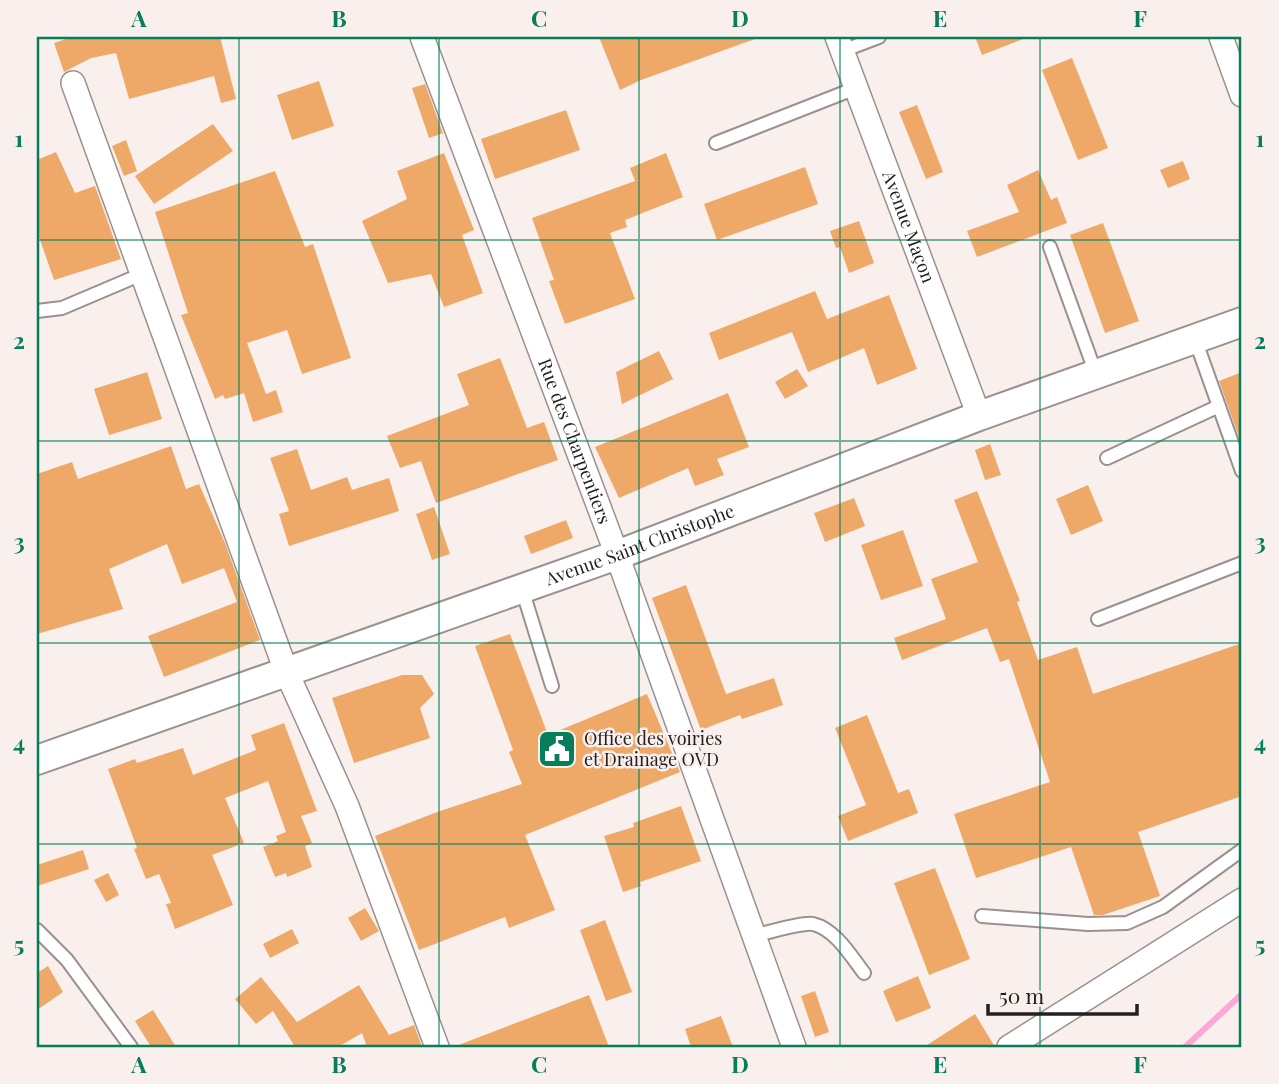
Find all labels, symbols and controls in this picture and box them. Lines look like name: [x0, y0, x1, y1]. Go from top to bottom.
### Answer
text: A: [130, 2, 147, 33]
text: B: [331, 2, 347, 33]
text: C: [531, 2, 547, 33]
text: D: [731, 2, 749, 33]
text: E: [933, 2, 947, 33]
text: F: [1133, 2, 1147, 33]
text: 1: [15, 122, 24, 153]
text: 1: [1256, 122, 1265, 153]
street label: Avenue Maçon: [877, 166, 941, 286]
text: 2: [13, 324, 25, 355]
text: 2: [1254, 324, 1266, 355]
street label: Rue des Charpentiers: [533, 355, 617, 527]
street label: Avenue Saint Christophe: [541, 498, 737, 591]
text: 3: [13, 525, 25, 556]
text: 3: [1254, 525, 1266, 556]
text: 4: [13, 726, 25, 757]
place label: Office des voiries et Drainage OVD: [584, 726, 722, 771]
text: 4: [1254, 726, 1266, 757]
public building icon: Office des voiries et Drainage OVD: [536, 728, 578, 770]
text: 5: [14, 928, 24, 959]
text: 5: [1255, 928, 1265, 959]
scale bar: [988, 972, 1137, 1016]
text: 50 m: [999, 981, 1045, 1009]
text: A: [130, 1048, 147, 1079]
text: B: [331, 1048, 347, 1079]
text: C: [531, 1048, 547, 1079]
text: D: [731, 1048, 749, 1079]
text: E: [933, 1048, 947, 1079]
text: F: [1133, 1048, 1147, 1079]

